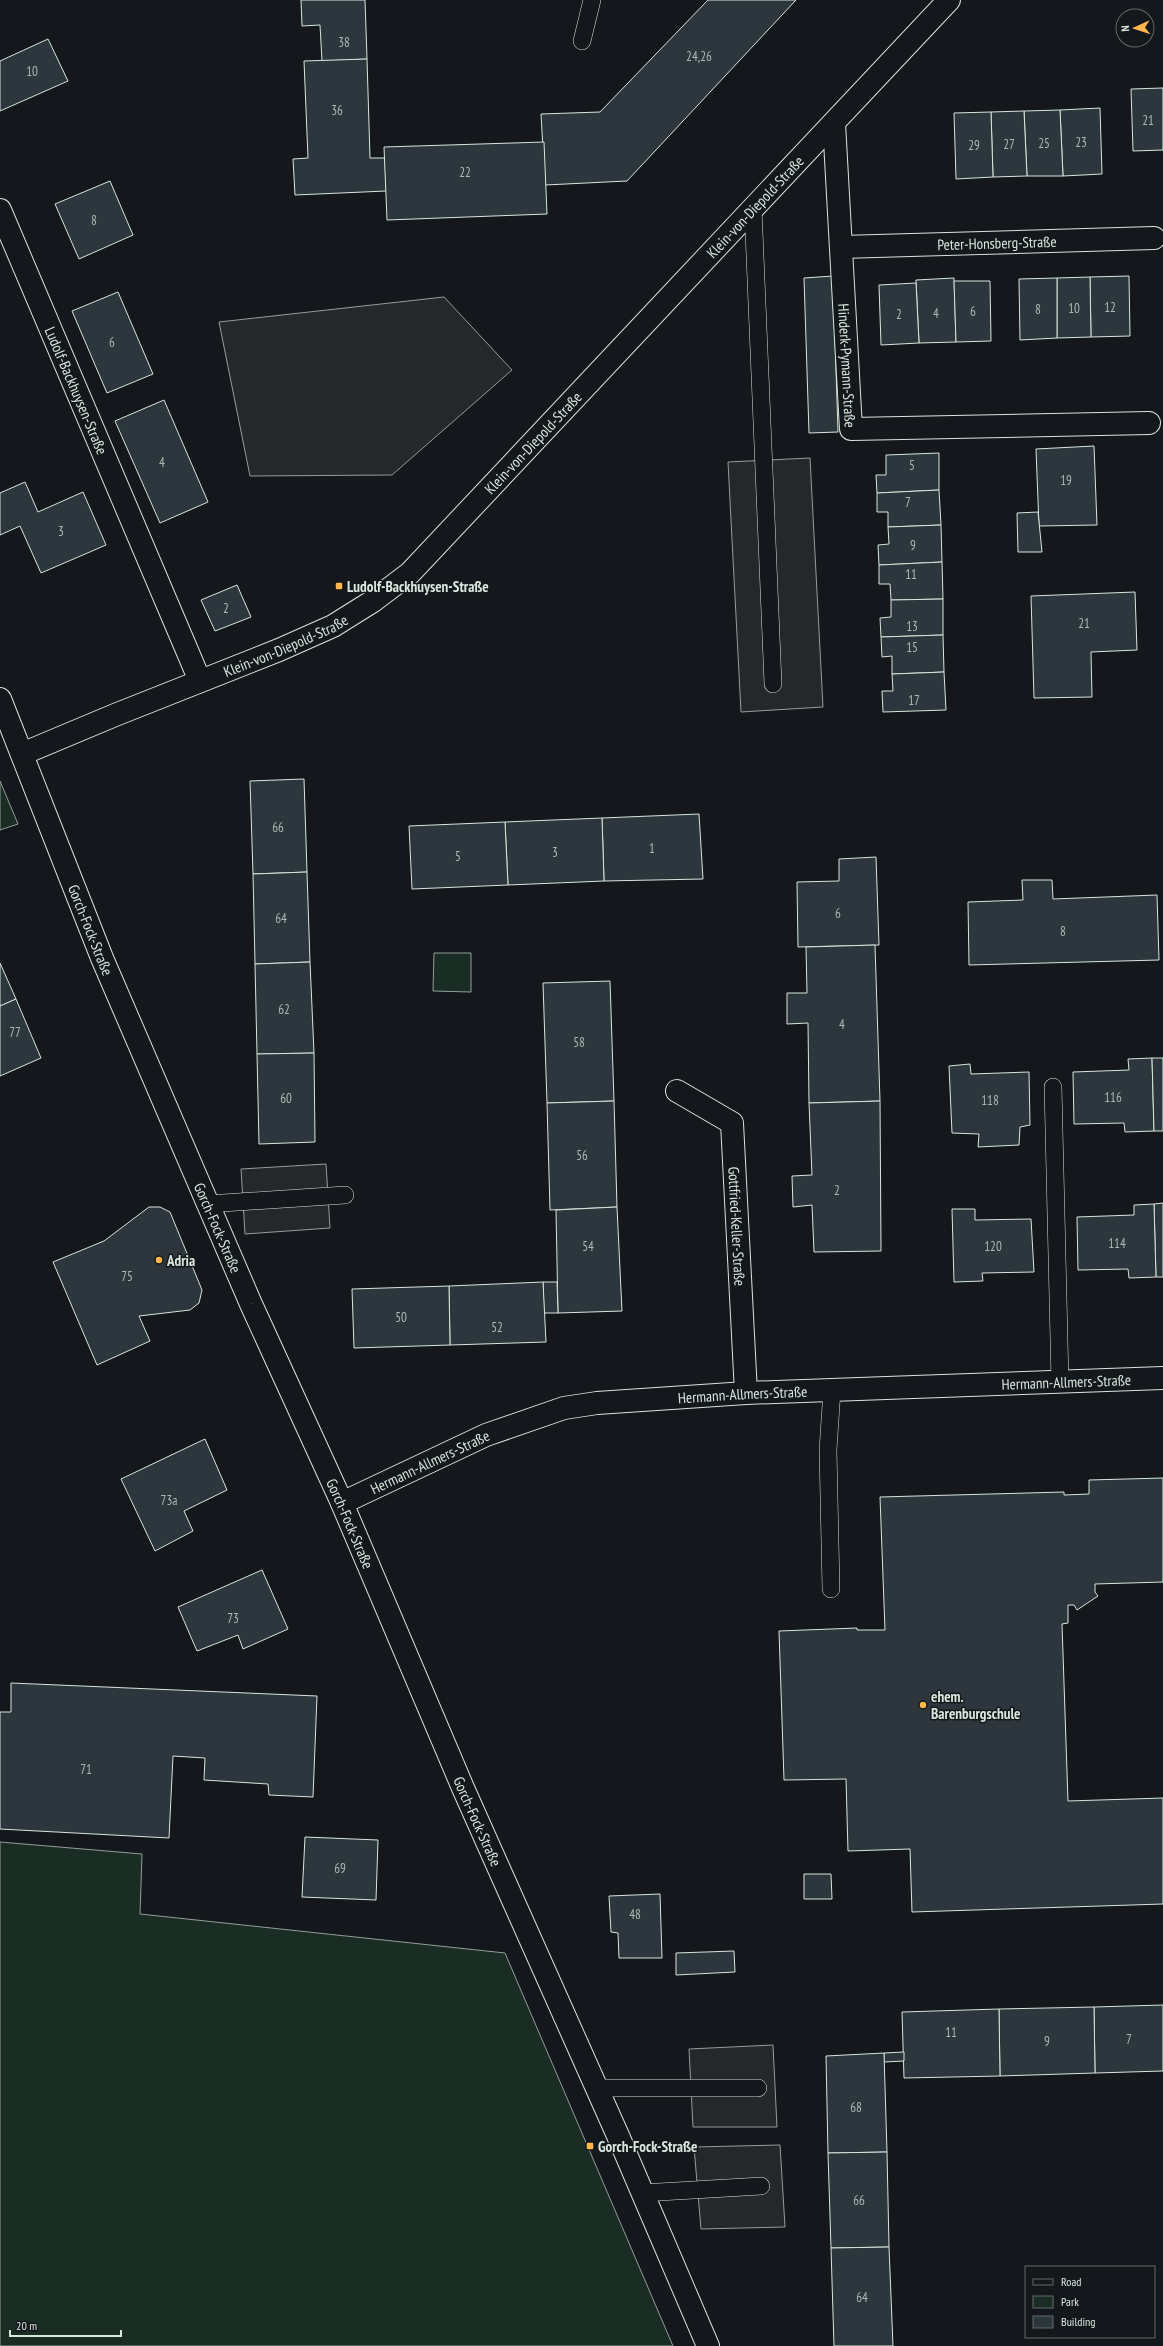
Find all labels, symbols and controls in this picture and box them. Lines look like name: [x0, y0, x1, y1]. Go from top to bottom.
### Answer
north arrow: [1115, 8, 1155, 48]
text: N: [1118, 25, 1132, 32]
house number: 38: [338, 34, 350, 51]
house number: 24,26: [686, 48, 712, 65]
house number: 10: [26, 63, 38, 80]
house number: 36: [331, 102, 343, 119]
house number: 21: [1142, 112, 1154, 129]
house number: 23: [1075, 134, 1087, 151]
house number: 25: [1038, 135, 1050, 152]
house number: 27: [1003, 136, 1015, 153]
house number: 29: [968, 137, 980, 154]
street label: Klein-von-Diepold-Straße: [702, 151, 807, 262]
house number: 22: [459, 164, 471, 181]
house number: 8: [91, 212, 97, 229]
street label: Peter-Honsberg-Straße: [937, 231, 1057, 254]
house number: 12: [1104, 299, 1116, 316]
house number: 10: [1068, 300, 1080, 317]
house number: 8: [1035, 301, 1041, 318]
street label: Hinderk-Pymann-Straße: [835, 303, 860, 428]
house number: 6: [970, 303, 976, 320]
house number: 4: [933, 305, 939, 322]
house number: 2: [896, 306, 902, 323]
street label: Ludolf-Backhuysen-Straße: [41, 324, 112, 457]
house number: 6: [109, 334, 115, 351]
street label: Klein-von-Diepold-Straße: [480, 387, 585, 498]
house number: 4: [159, 454, 165, 471]
house number: 5: [909, 457, 915, 474]
house number: 19: [1060, 472, 1072, 489]
house number: 7: [905, 494, 911, 511]
house number: 3: [58, 523, 64, 540]
house number: 9: [910, 537, 916, 554]
house number: 11: [905, 566, 917, 583]
place label: Ludolf-Backhuysen-Straße: [347, 577, 489, 596]
marker: Ludolf-Backhuysen-Straße: [334, 581, 344, 591]
house number: 2: [223, 600, 229, 617]
street label: Klein-von-Diepold-Straße: [221, 610, 351, 681]
house number: 21: [1078, 615, 1090, 632]
house number: 13: [906, 618, 918, 635]
house number: 15: [906, 639, 918, 656]
house number: 17: [908, 692, 920, 709]
house number: 66: [272, 819, 284, 836]
house number: 1: [649, 840, 655, 857]
house number: 3: [552, 844, 558, 861]
house number: 5: [455, 848, 461, 865]
street label: Gorch-Fock-Straße: [64, 881, 118, 978]
house number: 6: [835, 905, 841, 922]
house number: 64: [275, 910, 287, 927]
house number: 8: [1060, 923, 1066, 940]
house number: 62: [278, 1001, 290, 1018]
house number: 4: [839, 1016, 845, 1033]
house number: 77: [9, 1024, 21, 1041]
house number: 58: [573, 1034, 585, 1051]
house number: 116: [1104, 1089, 1122, 1106]
house number: 60: [280, 1090, 292, 1107]
house number: 118: [981, 1092, 999, 1109]
house number: 56: [576, 1147, 588, 1164]
street label: Gottfried-Keller-Straße: [725, 1166, 750, 1286]
street label: Gorch-Fock-Straße: [190, 1180, 246, 1276]
house number: 2: [834, 1182, 840, 1199]
house number: 114: [1108, 1235, 1126, 1252]
house number: 54: [582, 1238, 594, 1255]
house number: 120: [984, 1238, 1002, 1255]
place label: Adria: [166, 1251, 195, 1270]
marker: Adria: [154, 1255, 164, 1265]
house number: 75: [121, 1268, 133, 1285]
house number: 50: [395, 1309, 407, 1326]
house number: 52: [491, 1319, 503, 1336]
street label: Hermann-Allmers-Straße: [1001, 1370, 1131, 1393]
street label: Hermann-Allmers-Straße: [677, 1381, 808, 1407]
street label: Hermann-Allmers-Straße: [367, 1425, 492, 1498]
street label: Gorch-Fock-Straße: [323, 1475, 378, 1571]
house number: 73a: [161, 1492, 177, 1509]
house number: 73: [227, 1610, 239, 1627]
place label: ehem. Barenburgschule: [931, 1687, 1020, 1723]
marker: ehem. Barenburgschule: [918, 1700, 928, 1710]
house number: 71: [80, 1761, 92, 1778]
street label: Gorch-Fock-Straße: [450, 1774, 506, 1869]
house number: 69: [334, 1860, 346, 1877]
house number: 48: [629, 1906, 641, 1923]
house number: 11: [945, 2024, 957, 2041]
house number: 7: [1126, 2031, 1132, 2048]
house number: 9: [1044, 2033, 1050, 2050]
house number: 68: [850, 2099, 862, 2116]
place label: Gorch-Fock-Straße: [598, 2137, 697, 2156]
marker: Gorch-Fock-Straße: [585, 2141, 595, 2151]
house number: 66: [853, 2192, 865, 2209]
legend: [1025, 2266, 1155, 2338]
text: Road: [1061, 2274, 1081, 2289]
house number: 64: [856, 2289, 868, 2306]
text: Park: [1061, 2294, 1079, 2309]
scale bar: [10, 2312, 121, 2338]
text: Building: [1061, 2314, 1096, 2329]
text: 20 m: [16, 2318, 37, 2333]

